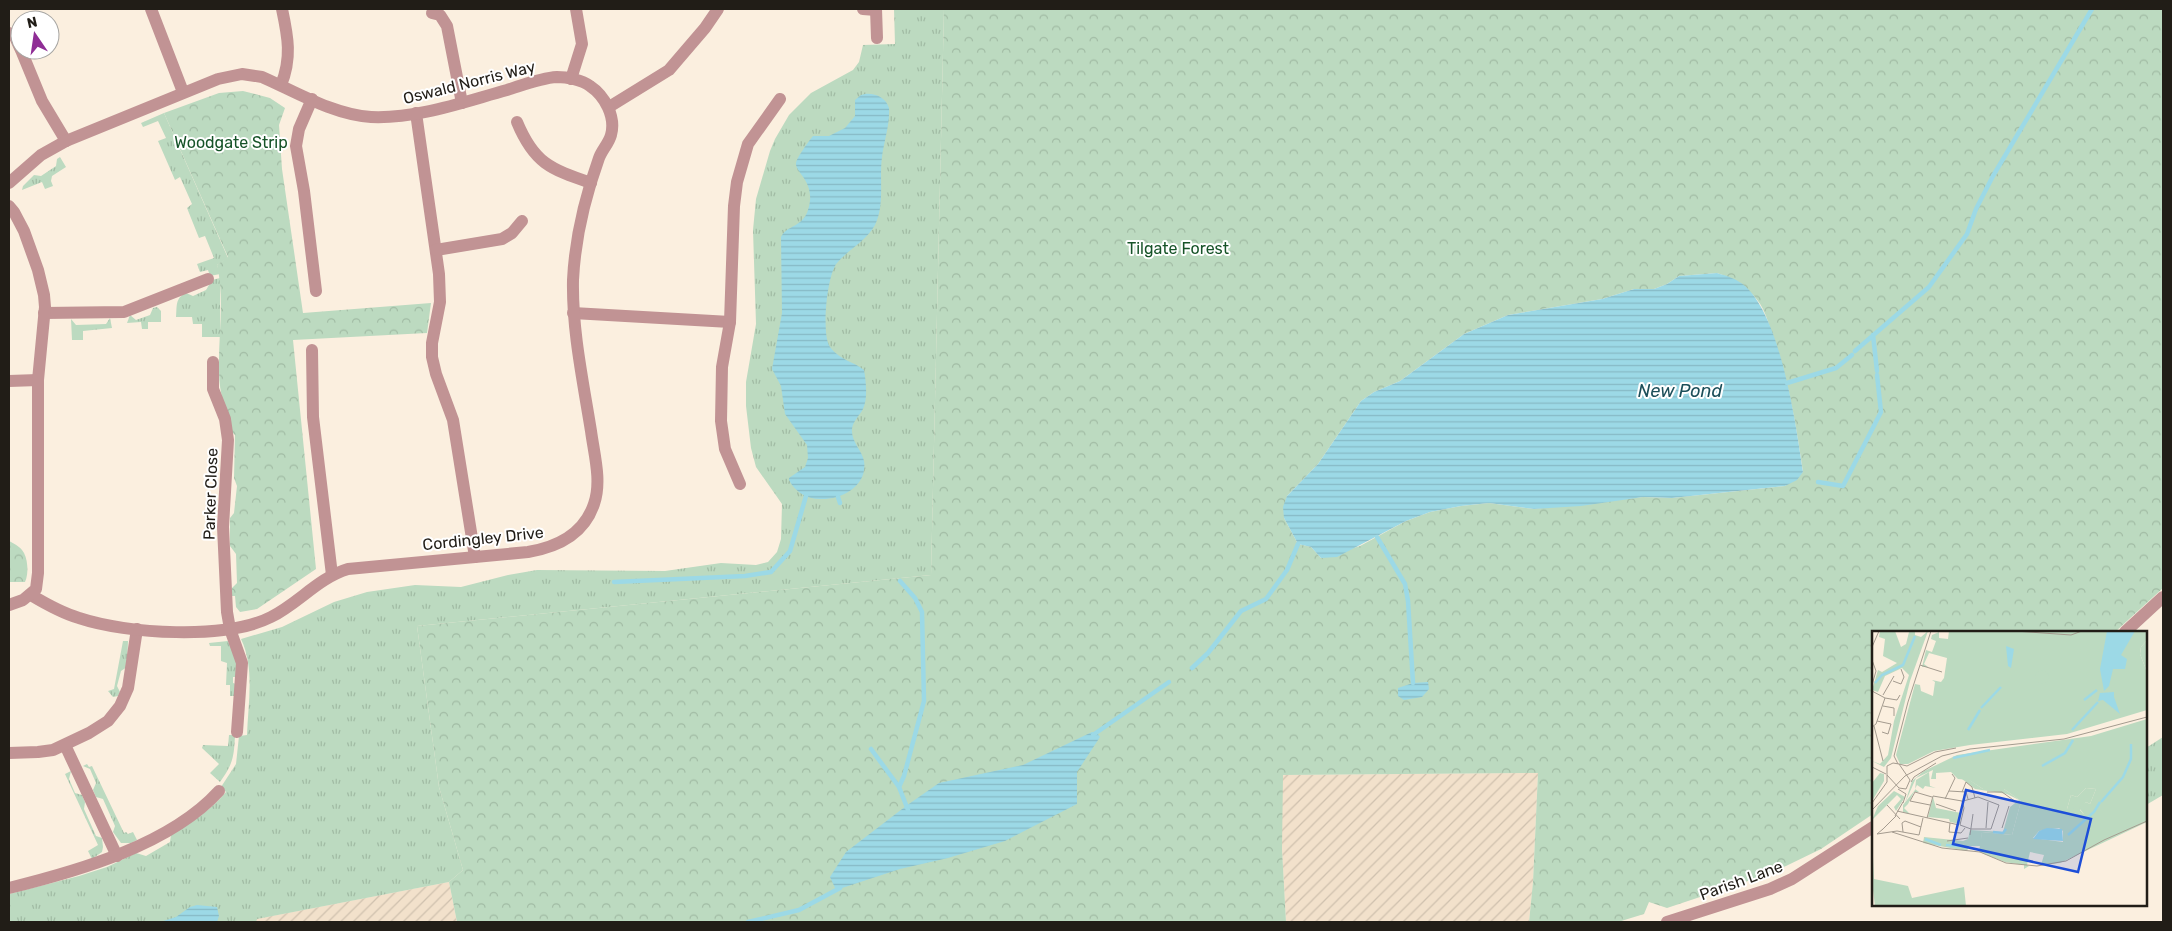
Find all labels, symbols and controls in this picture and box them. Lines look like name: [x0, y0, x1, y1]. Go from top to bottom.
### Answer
north arrow: [10, 10, 60, 60]
text: N: [25, 13, 39, 32]
street label: Oswald Norris Way: [401, 57, 537, 108]
park label: Woodgate Strip: [174, 133, 288, 152]
park label: Tilgate Forest: [1127, 239, 1229, 258]
water label: New Pond: [1638, 380, 1722, 402]
street label: Parker Close: [199, 448, 222, 540]
street label: Cordingley Drive: [422, 523, 545, 554]
inset map: [1872, 631, 2147, 906]
street label: Parish Lane: [1697, 857, 1785, 904]

